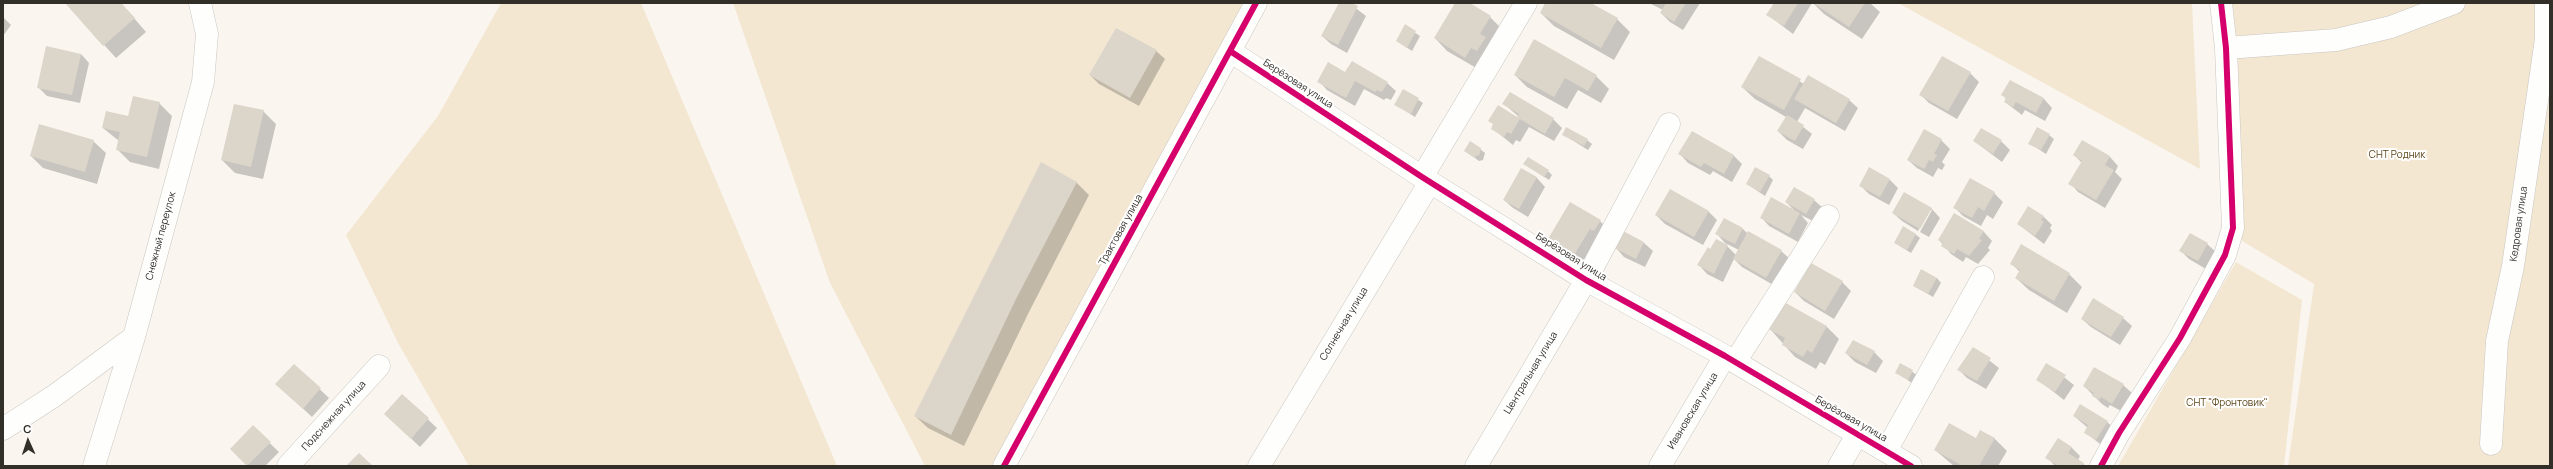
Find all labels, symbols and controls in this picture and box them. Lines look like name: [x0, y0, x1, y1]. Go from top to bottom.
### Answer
street label: Берёзовая улица: [1261, 57, 1335, 111]
park label: СНТ Родник: [2369, 149, 2425, 161]
street label: Кедровая улица: [2508, 186, 2530, 262]
street label: Снежный переулок: [143, 191, 179, 281]
street label: Трактовая улица: [1096, 192, 1146, 268]
street label: Берёзовая улица: [1533, 230, 1609, 284]
street label: Солнечная улица: [1317, 285, 1371, 363]
street label: Центральная улица: [1502, 330, 1560, 416]
street label: Ивановская улица: [1666, 371, 1720, 451]
street label: Подснежная улица: [299, 378, 369, 454]
street label: Берёзовая улица: [1813, 394, 1889, 444]
park label: СНТ "Фронтовик": [2186, 397, 2268, 409]
north arrow: [8, 421, 48, 461]
text: С: [23, 421, 32, 436]

